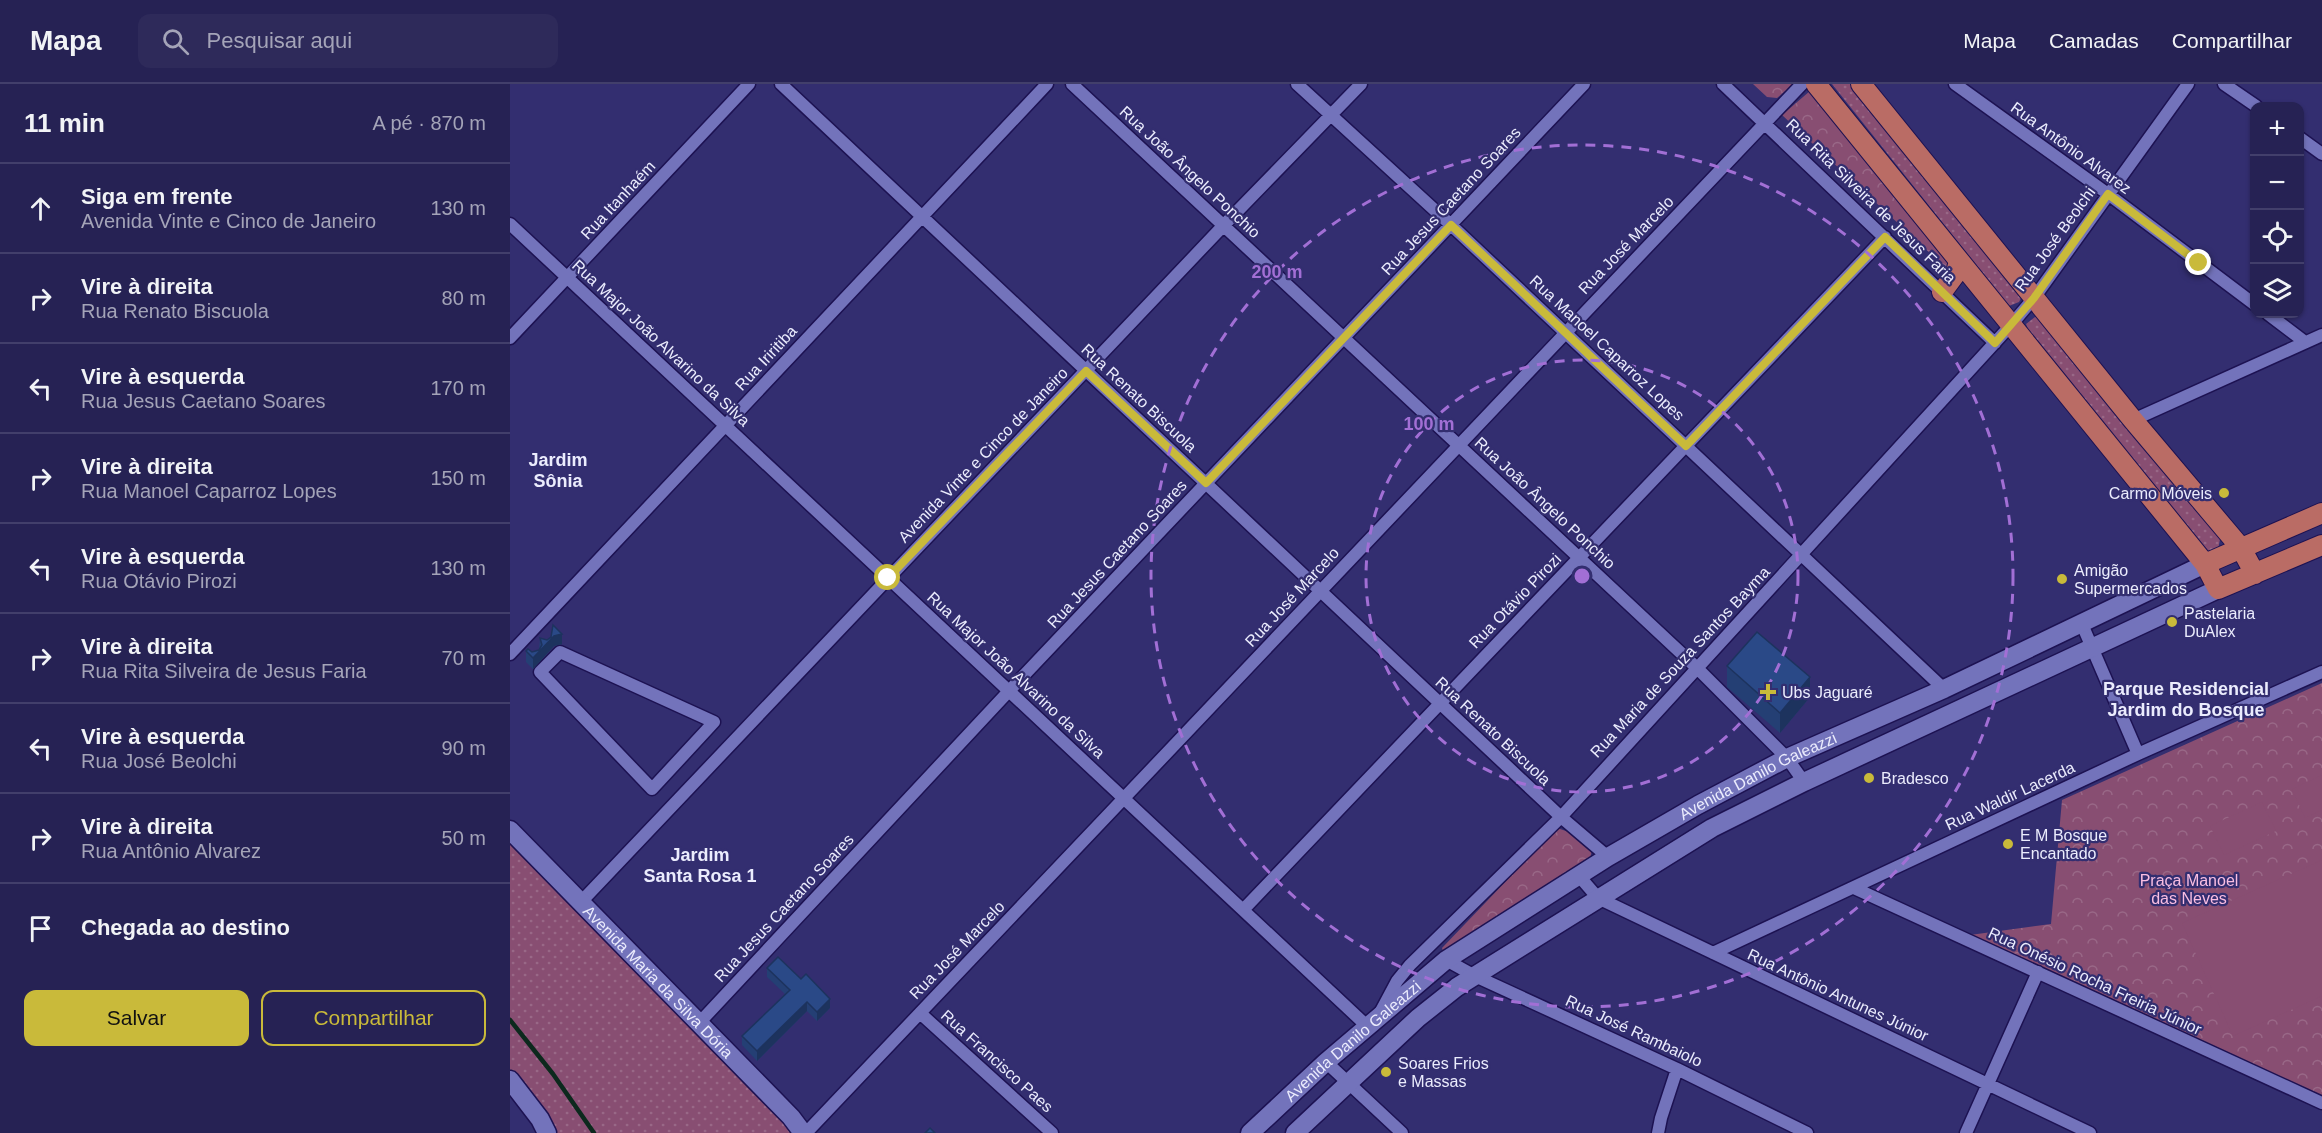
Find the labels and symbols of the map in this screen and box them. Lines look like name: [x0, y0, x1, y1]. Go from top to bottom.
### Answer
street label: Rua Antônio Alvarez: [2008, 99, 2134, 197]
street label: Rua João Ângelo Ponchio: [1117, 102, 1264, 241]
street label: Rua Rita Silveira de Jesus Faria: [1783, 116, 1959, 287]
street label: Rua Jesus Caetano Soares: [1378, 124, 1524, 278]
street label: Rua Itanhaém: [578, 157, 658, 243]
street label: Rua José Beolchi: [2012, 184, 2098, 294]
street label: Rua José Marcelo: [1575, 193, 1677, 297]
route end: [2185, 249, 2211, 275]
street label: Rua Major João Alvarino da Silva: [569, 256, 753, 430]
text: 200 m: [1251, 262, 1303, 282]
street label: Rua Manoel Caparroz Lopes: [1526, 272, 1688, 424]
street label: Rua Iriritiba: [732, 322, 800, 394]
street label: Rua Renato Biscuola: [1078, 341, 1200, 456]
street label: Avenida Vinte e Cinco de Janeiro: [895, 364, 1071, 546]
text: 100 m: [1403, 414, 1455, 434]
street label: Rua João Ângelo Ponchio: [1472, 433, 1619, 572]
district label: Jardim Sônia: [528, 450, 588, 491]
street label: Rua Jesus Caetano Soares: [1044, 477, 1190, 631]
place label: Carmo Móveis: [2109, 485, 2212, 502]
marker: Carmo Móveis: [2217, 486, 2231, 500]
street label: Rua José Marcelo: [1242, 544, 1342, 650]
street label: Rua Otávio Pirozi: [1466, 550, 1564, 652]
place label: Amigão Supermercados: [2074, 562, 2187, 597]
street label: Rua Maria de Souza Santos Bayma: [1587, 563, 1773, 761]
route start: [874, 564, 900, 590]
centre of rings: [1572, 566, 1592, 586]
marker: Amigão Supermercados: [2055, 572, 2069, 586]
street label: Rua Major João Alvarino da Silva: [924, 588, 1108, 762]
place label: Pastelaria DuAlex: [2184, 605, 2255, 640]
marker: Pastelaria DuAlex: [2165, 615, 2179, 629]
street label: Rua Renato Biscuola: [1432, 674, 1554, 789]
district label: Parque Residencial Jardim do Bosque: [2103, 679, 2269, 720]
marker: Ubs Jaguaré: [1759, 683, 1777, 701]
place label: Ubs Jaguaré: [1782, 684, 1873, 701]
street label: Avenida Danilo Galeazzi: [1676, 729, 1839, 823]
street label: Rua Waldir Lacerda: [1943, 759, 2077, 833]
place label: Bradesco: [1881, 770, 1949, 787]
marker: Bradesco: [1862, 771, 1876, 785]
place label: E M Bosque Encantado: [2020, 827, 2107, 862]
street label: Rua Jesus Caetano Soares: [711, 831, 857, 985]
marker: E M Bosque Encantado: [2001, 837, 2015, 851]
district label: Jardim Santa Rosa 1: [643, 845, 757, 886]
park label: Praça Manoel das Neves: [2140, 872, 2238, 907]
street label: Rua José Marcelo: [906, 898, 1008, 1002]
street label: Avenida Maria da Silva Dória: [580, 902, 737, 1061]
street label: Rua Onésio Rocha Freiria Júnior: [1986, 924, 2205, 1038]
street label: Rua Antônio Antunes Júnior: [1745, 946, 1932, 1045]
street label: Avenida Danilo Galeazzi: [1281, 977, 1424, 1104]
street label: Rua José Rambaiolo: [1563, 992, 1705, 1070]
street label: Rua Francisco Paes: [938, 1006, 1056, 1116]
place label: Soares Frios e Massas: [1398, 1055, 1489, 1090]
marker: Soares Frios e Massas: [1379, 1065, 1393, 1079]

